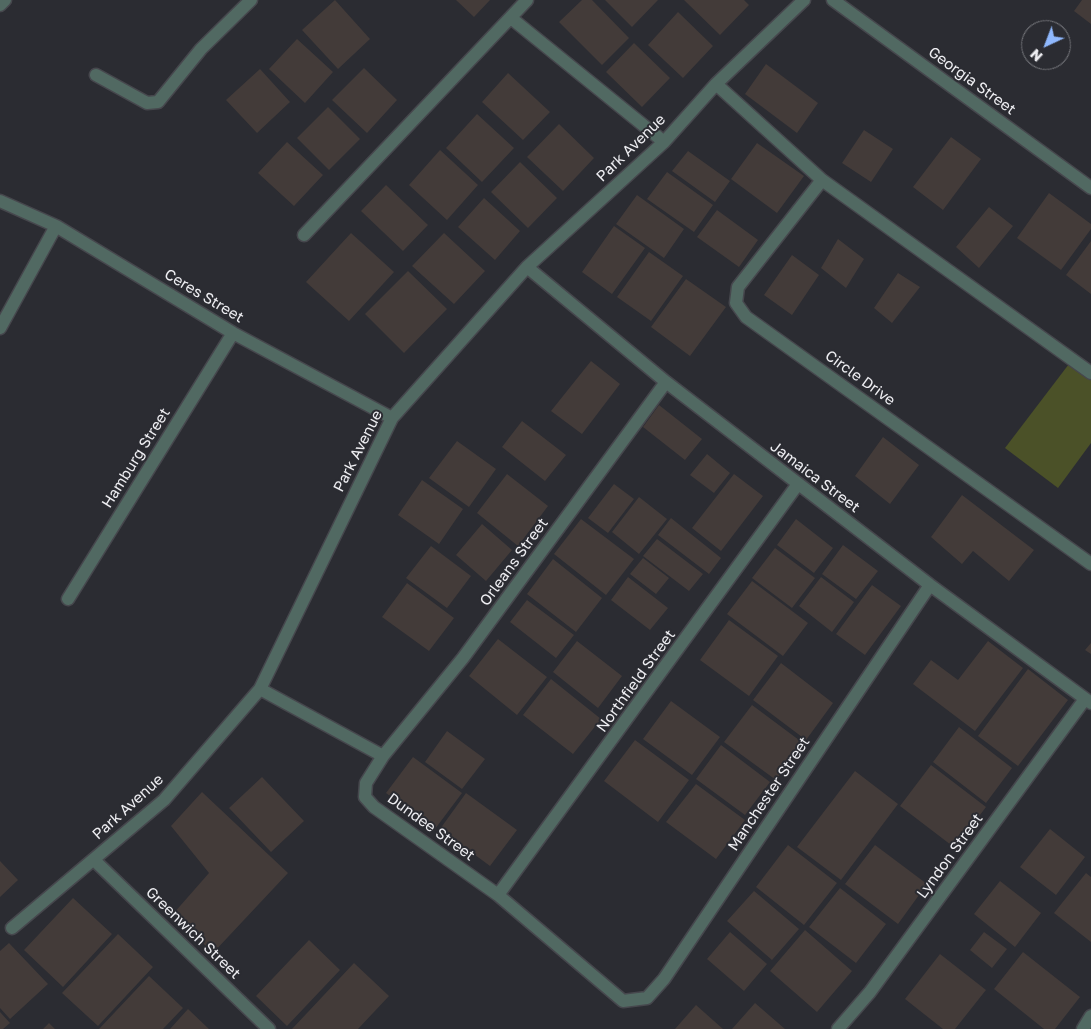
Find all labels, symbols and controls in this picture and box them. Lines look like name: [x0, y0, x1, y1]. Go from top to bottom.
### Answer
north arrow: [1021, 20, 1071, 70]
street label: Georgia Street: [925, 43, 1019, 119]
text: N: [1026, 46, 1046, 65]
street label: Park Avenue: [593, 111, 669, 185]
street label: Ceres Street: [161, 265, 247, 327]
street label: Circle Drive: [821, 347, 899, 409]
street label: Hamburg Street: [98, 405, 174, 511]
street label: Park Avenue: [330, 407, 386, 495]
street label: Jamaica Street: [767, 438, 863, 516]
street label: Orleans Street: [476, 515, 552, 609]
street label: Northfield Street: [593, 626, 679, 736]
street label: Manchester Street: [724, 734, 814, 854]
street label: Park Avenue: [89, 770, 167, 844]
street label: Dundee Street: [384, 789, 478, 865]
street label: Lyndon Street: [913, 810, 987, 902]
street label: Greenwich Street: [142, 883, 244, 983]

